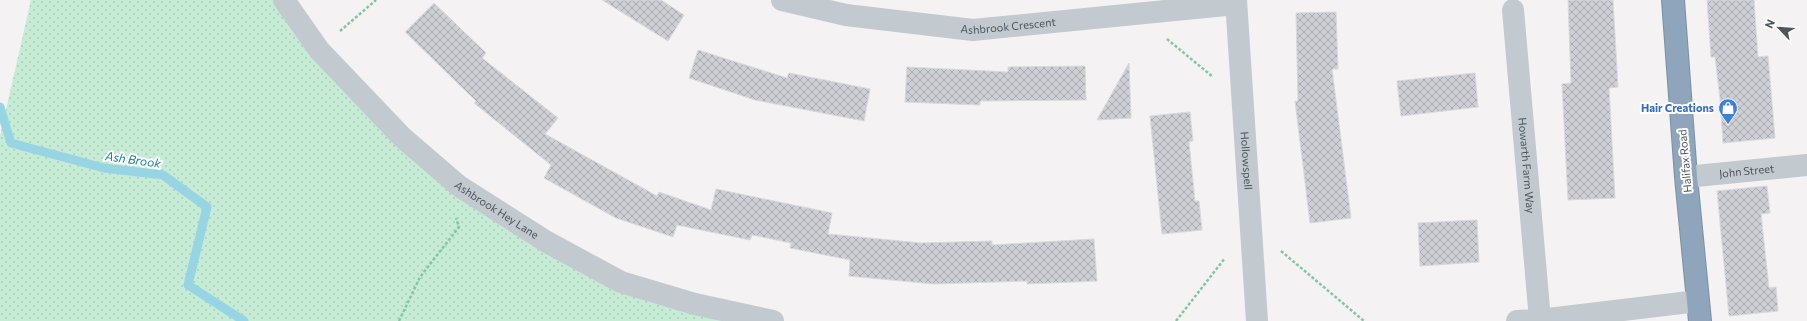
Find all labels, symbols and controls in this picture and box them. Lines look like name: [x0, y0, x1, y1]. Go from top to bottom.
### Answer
north arrow: [1759, 8, 1799, 48]
street label: Ashbrook Crescent: [960, 15, 1057, 36]
text: N: [1762, 17, 1777, 30]
shop icon: Hair Creations: [1717, 97, 1739, 125]
place label: Hair Creations: [1641, 101, 1714, 114]
street label: Howarth Farm Way: [1516, 117, 1538, 214]
street label: Halifax Road: [1675, 129, 1694, 193]
street label: Hollowspell: [1239, 131, 1255, 190]
water label: Ash Brook: [103, 148, 162, 170]
street label: John Street: [1718, 161, 1775, 181]
street label: Ashbrook Hey Lane: [452, 178, 541, 241]

